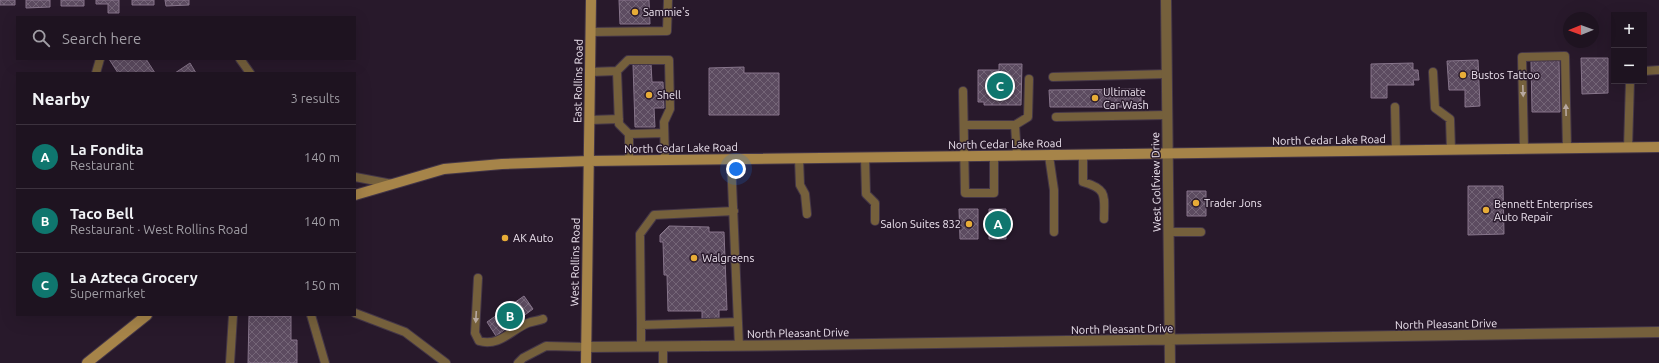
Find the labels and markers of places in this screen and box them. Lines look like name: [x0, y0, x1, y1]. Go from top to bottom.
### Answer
place label: Sammie's: [643, 6, 690, 18]
marker: Sammie's: [630, 7, 640, 17]
place label: Bustos Tattoo: [1471, 69, 1540, 81]
marker: Bustos Tattoo: [1458, 70, 1468, 80]
pin: C: [987, 71, 1013, 101]
place label: Ultimate Car Wash: [1103, 86, 1149, 111]
place label: Shell: [657, 89, 681, 101]
marker: Shell: [644, 90, 654, 100]
marker: Ultimate Car Wash: [1090, 93, 1100, 103]
place label: Trader Jons: [1204, 197, 1262, 209]
marker: Trader Jons: [1191, 198, 1201, 208]
place label: Bennett Enterprises Auto Repair: [1494, 198, 1593, 223]
marker: Bennett Enterprises Auto Repair: [1481, 205, 1491, 215]
pin: A: [985, 209, 1011, 239]
place label: Salon Suites 832: [880, 218, 961, 230]
marker: Salon Suites 832: [964, 219, 974, 229]
place label: AK Auto: [513, 232, 554, 244]
marker: AK Auto: [500, 233, 510, 243]
place label: Walgreens: [702, 252, 754, 264]
marker: Walgreens: [689, 253, 699, 263]
pin: B: [497, 301, 523, 331]

